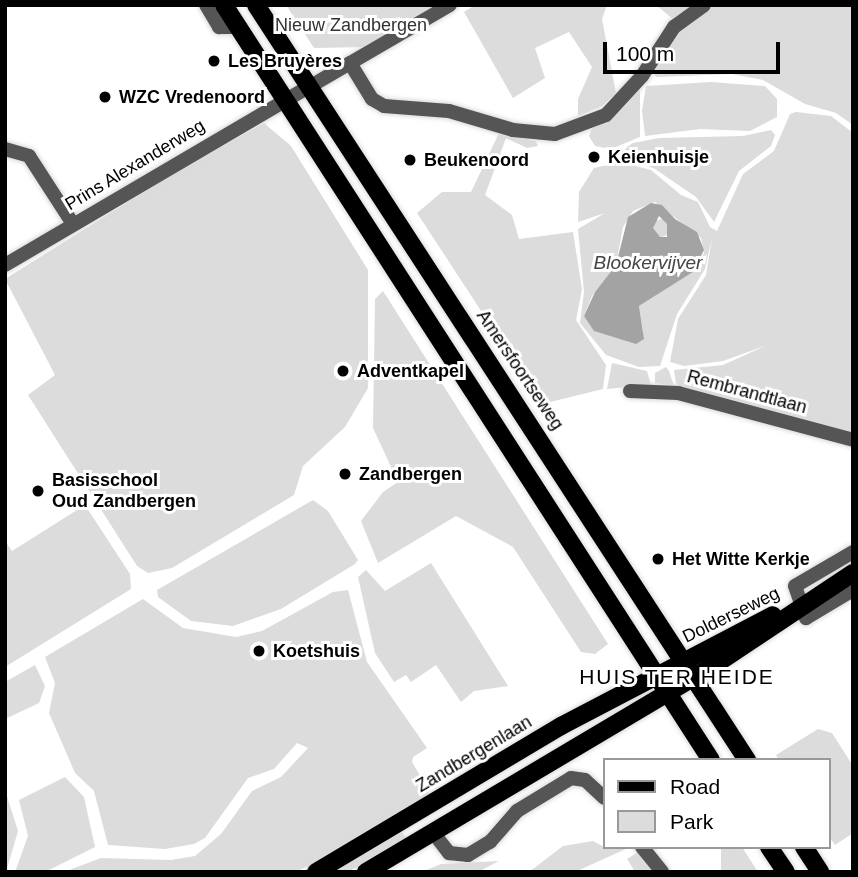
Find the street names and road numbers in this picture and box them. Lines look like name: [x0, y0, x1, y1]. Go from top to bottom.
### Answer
street label: Prins Alexanderweg: [61, 115, 209, 215]
street label: Amersfoortseweg: [472, 306, 568, 434]
street label: Rembrandtlaan: [685, 366, 809, 418]
street label: Dolderseweg: [679, 582, 783, 648]
street label: Zandbergenlaan: [412, 711, 536, 797]

